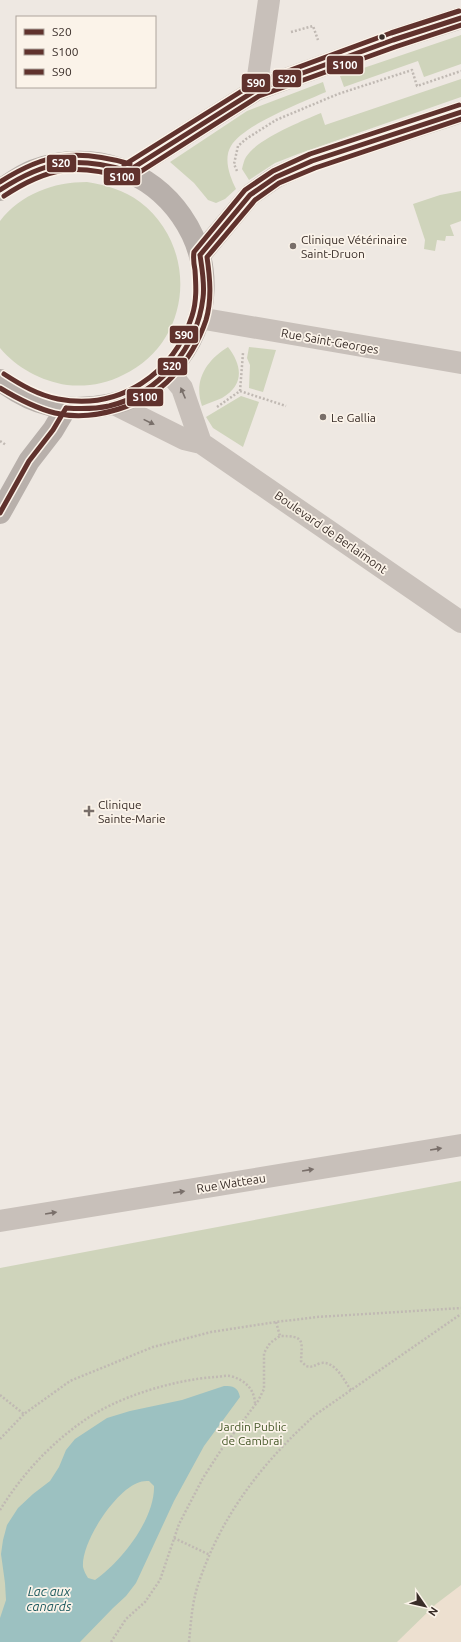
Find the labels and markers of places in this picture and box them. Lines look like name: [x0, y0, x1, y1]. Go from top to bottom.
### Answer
unlabelled marker: [377, 32, 387, 42]
place label: Clinique Vétérinaire Saint-Druon: [301, 233, 407, 260]
marker: Clinique Vétérinaire Saint-Druon: [288, 241, 298, 251]
place label: Le Gallia: [331, 411, 376, 424]
marker: Le Gallia: [318, 412, 328, 422]
place label: Clinique Sainte-Marie: [98, 798, 166, 825]
marker: Clinique Sainte-Marie: [83, 805, 95, 817]

